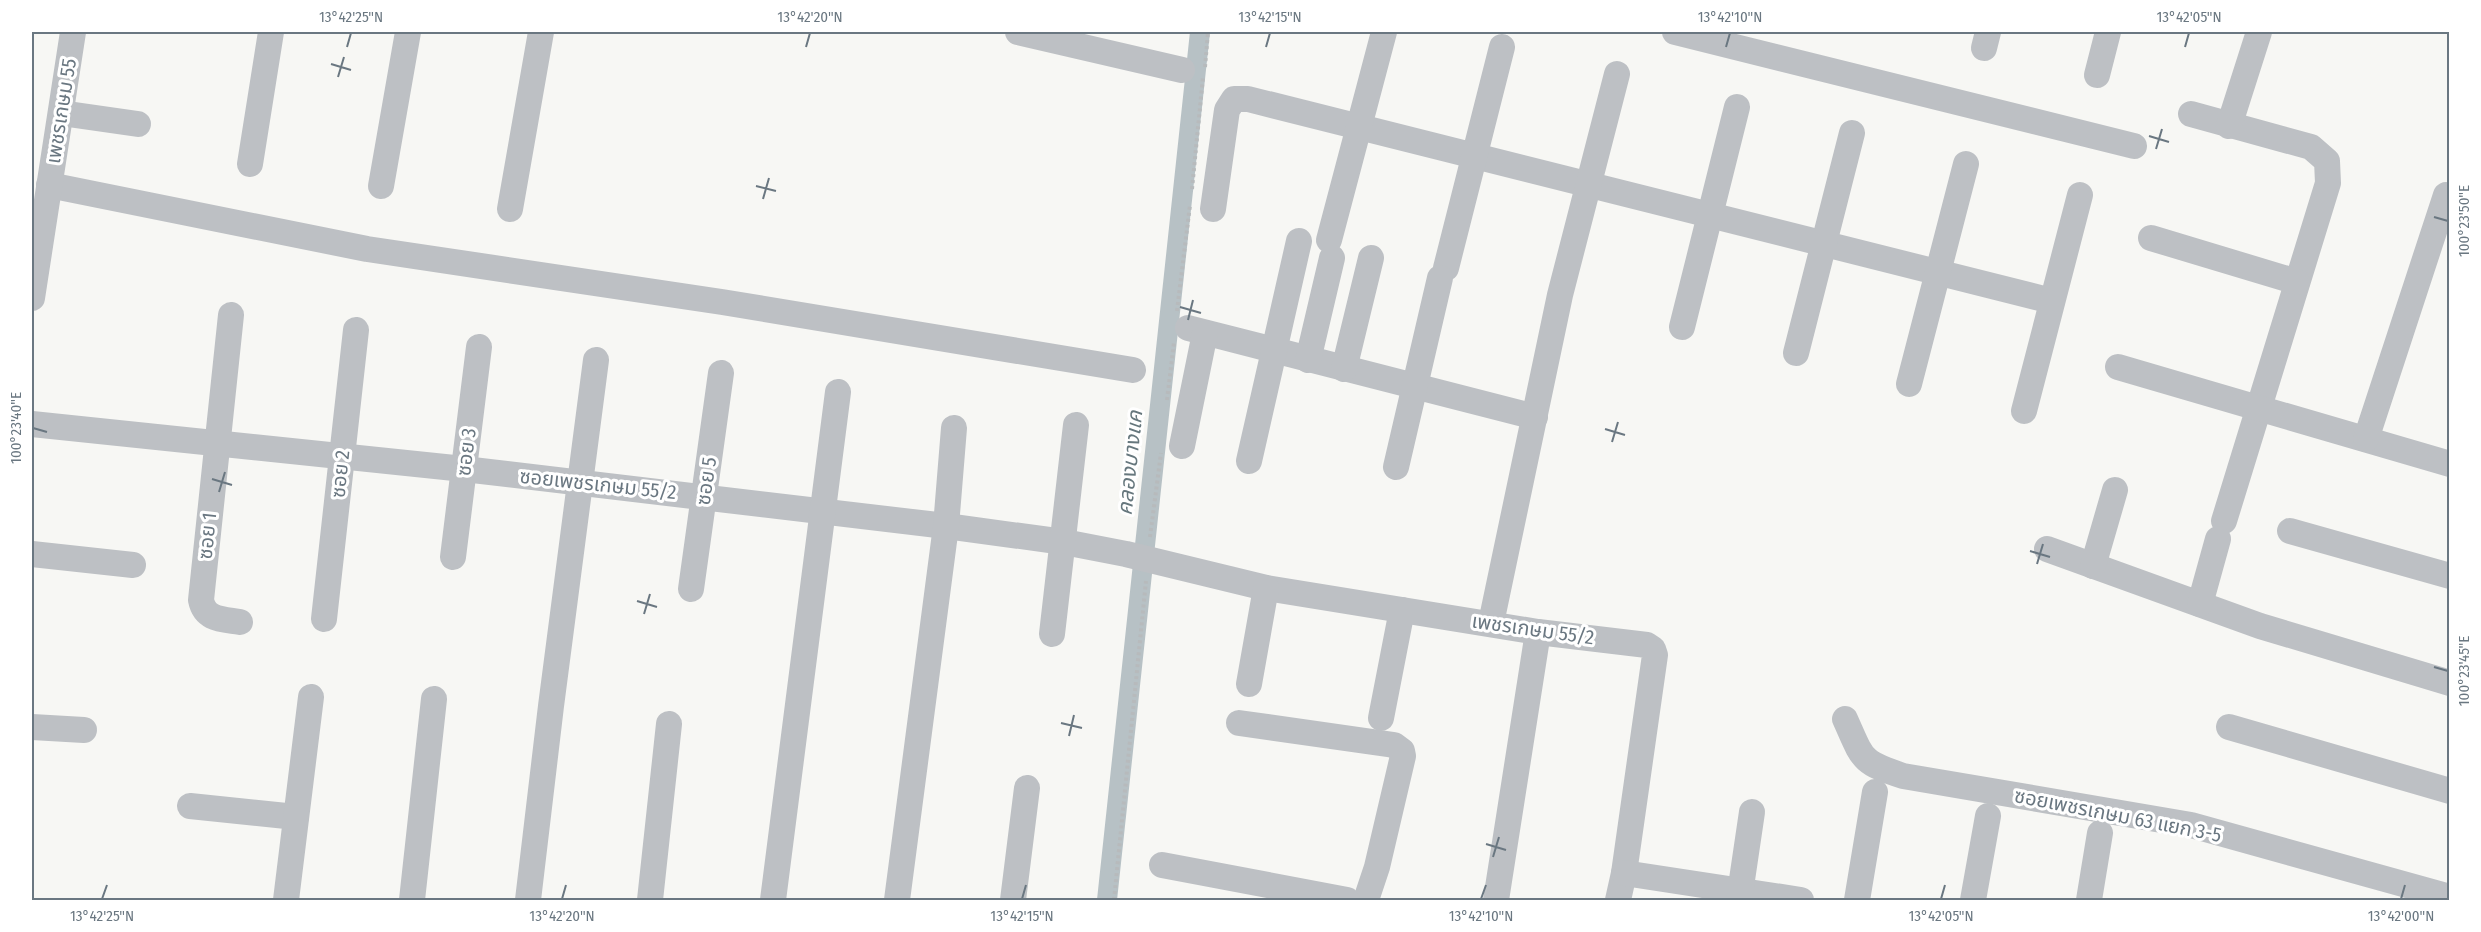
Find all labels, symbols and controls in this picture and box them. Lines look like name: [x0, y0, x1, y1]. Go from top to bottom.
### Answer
text: 13°42'25"N: [319, 8, 383, 26]
text: 13°42'20"N: [777, 8, 843, 26]
text: 13°42'15"N: [1238, 8, 1302, 26]
text: 13°42'10"N: [1698, 8, 1762, 26]
text: 13°42'05"N: [2156, 8, 2222, 26]
street label: เพชรเกษม 55: [41, 57, 81, 165]
text: 100°23'50"E: [2455, 185, 2473, 257]
text: 100°23'40"E: [7, 392, 25, 464]
water label: คลองบางแค: [1112, 408, 1149, 517]
street label: ซอย 3: [451, 427, 481, 477]
street label: ซอย 2: [326, 449, 354, 499]
street label: ซอย 5: [691, 455, 721, 507]
street label: ซอยเพชรเกษม 55/2: [518, 464, 678, 504]
street label: ซอย 1: [193, 511, 221, 561]
street label: เพชรเกษม 55/2: [1470, 609, 1596, 649]
text: 100°23'45"E: [2455, 636, 2473, 706]
street label: ซอยเพชรเกษม 63 แยก 3-5: [2012, 783, 2224, 847]
text: 13°42'25"N: [70, 907, 134, 925]
text: 13°42'20"N: [529, 907, 595, 925]
text: 13°42'15"N: [990, 907, 1054, 925]
text: 13°42'10"N: [1449, 907, 1513, 925]
text: 13°42'05"N: [1908, 907, 1974, 925]
text: 13°42'00"N: [2368, 907, 2434, 925]

